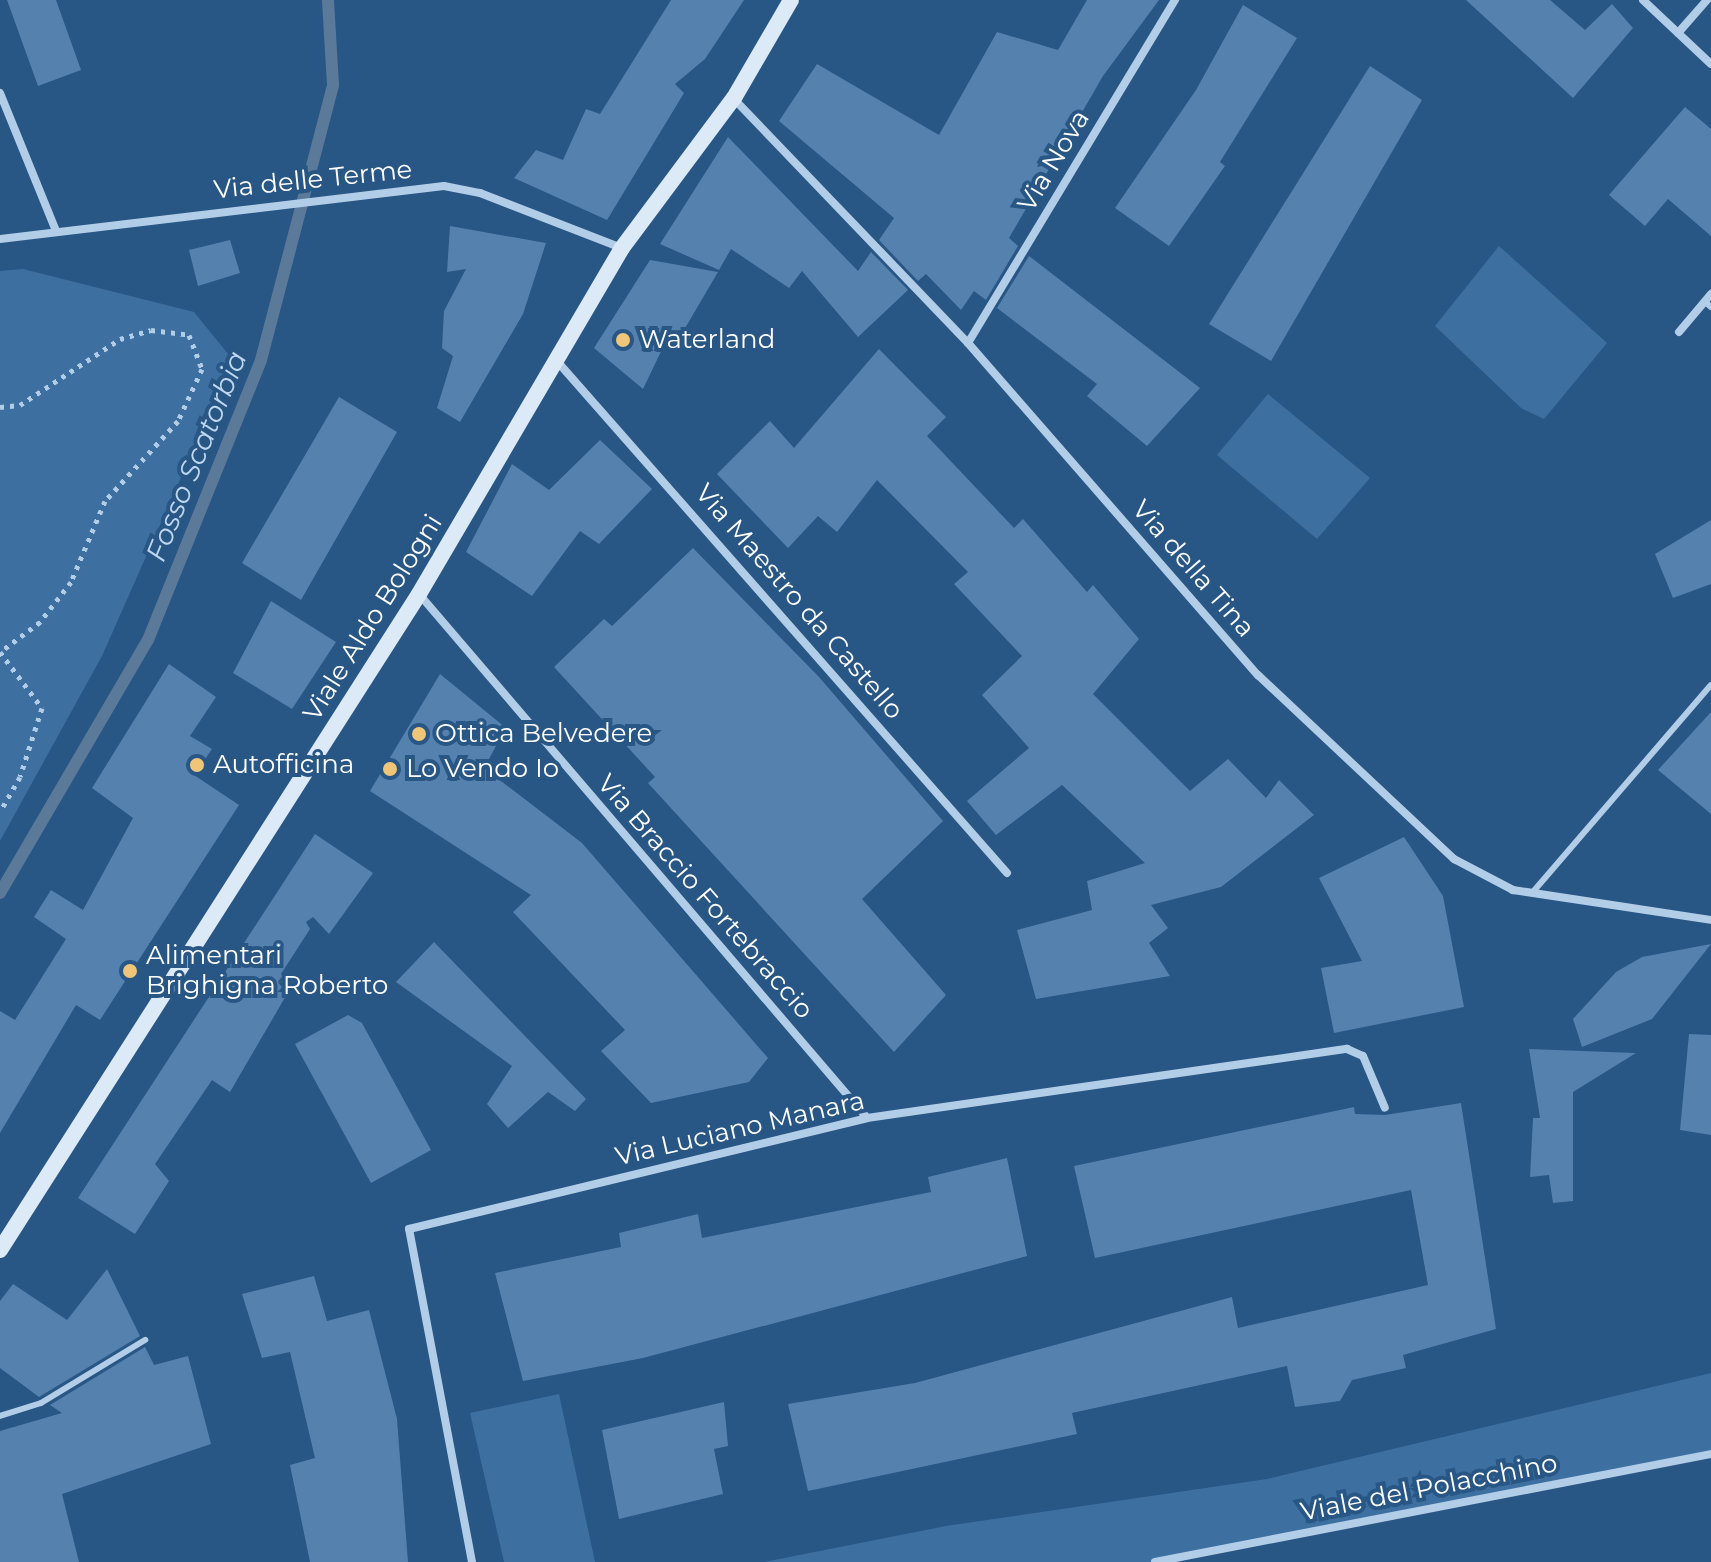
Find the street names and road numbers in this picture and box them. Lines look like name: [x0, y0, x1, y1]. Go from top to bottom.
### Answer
street label: Via Nova: [1012, 105, 1096, 217]
street label: Via delle Terme: [212, 154, 414, 206]
street label: Via Maestro da Castello: [688, 478, 910, 726]
street label: Via della Tina: [1125, 494, 1261, 644]
street label: Viale Aldo Bologni: [297, 509, 449, 727]
street label: Via Braccio Fortebraccio: [590, 768, 820, 1026]
street label: Via Luciano Manara: [612, 1085, 868, 1173]
street label: Viale del Polacchino: [1298, 1448, 1560, 1528]

